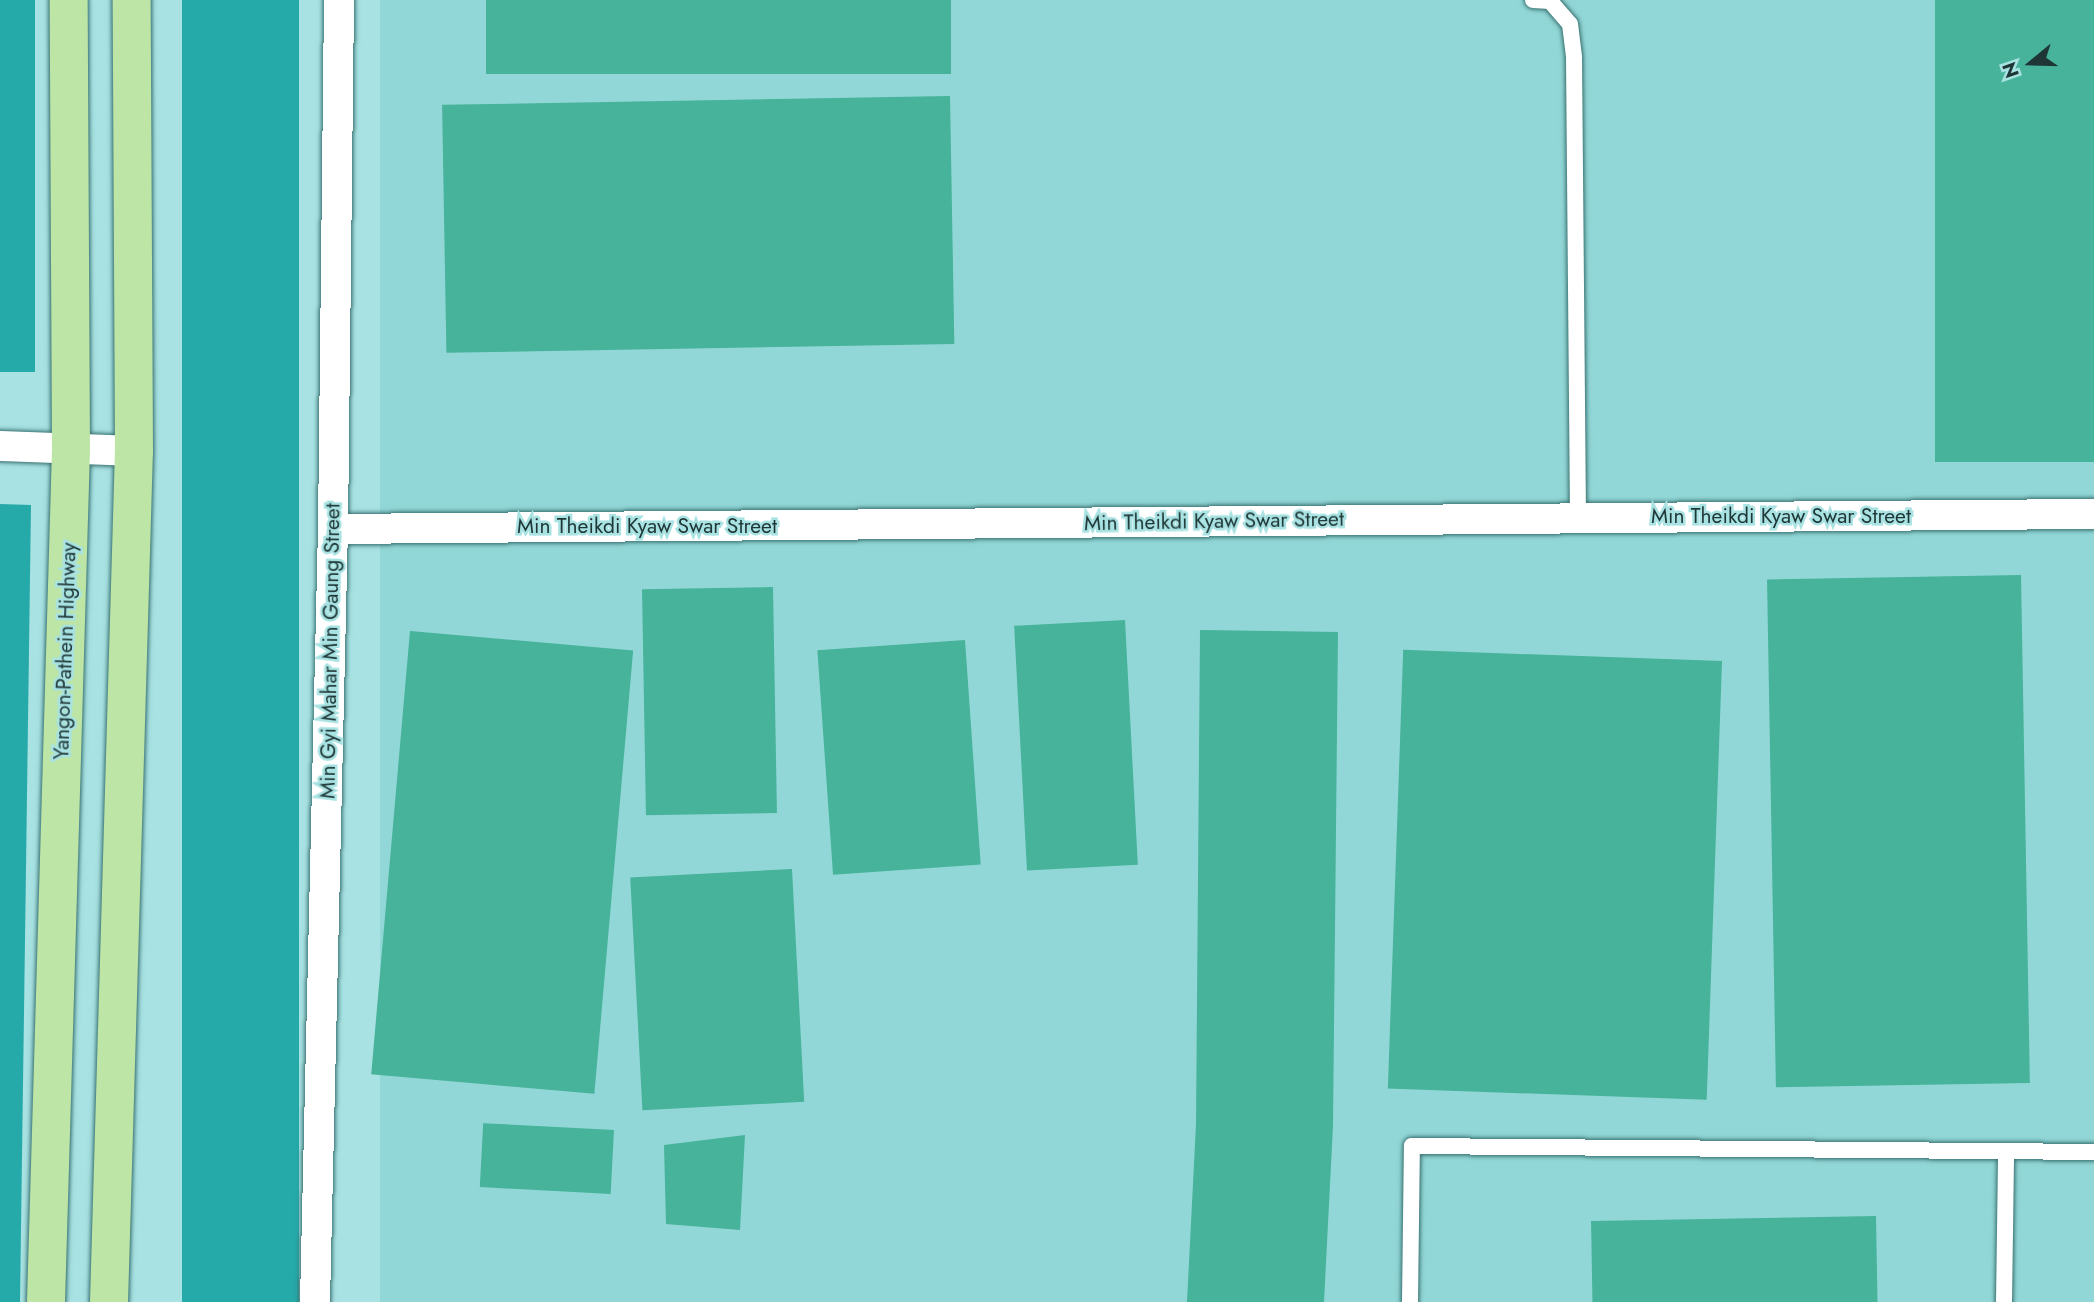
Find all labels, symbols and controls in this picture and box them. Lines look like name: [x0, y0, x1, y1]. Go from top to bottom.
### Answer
north arrow: [1996, 28, 2066, 98]
text: N: [1995, 58, 2026, 82]
street label: Min Gyi Mahar Min Gaung Street: [315, 503, 345, 799]
street label: Min Theikdi Kyaw Swar Street: [1651, 503, 1911, 529]
street label: Min Theikdi Kyaw Swar Street: [1084, 506, 1344, 536]
street label: Min Theikdi Kyaw Swar Street: [517, 513, 777, 539]
street label: Yangon-Pathein Highway: [49, 542, 81, 760]

